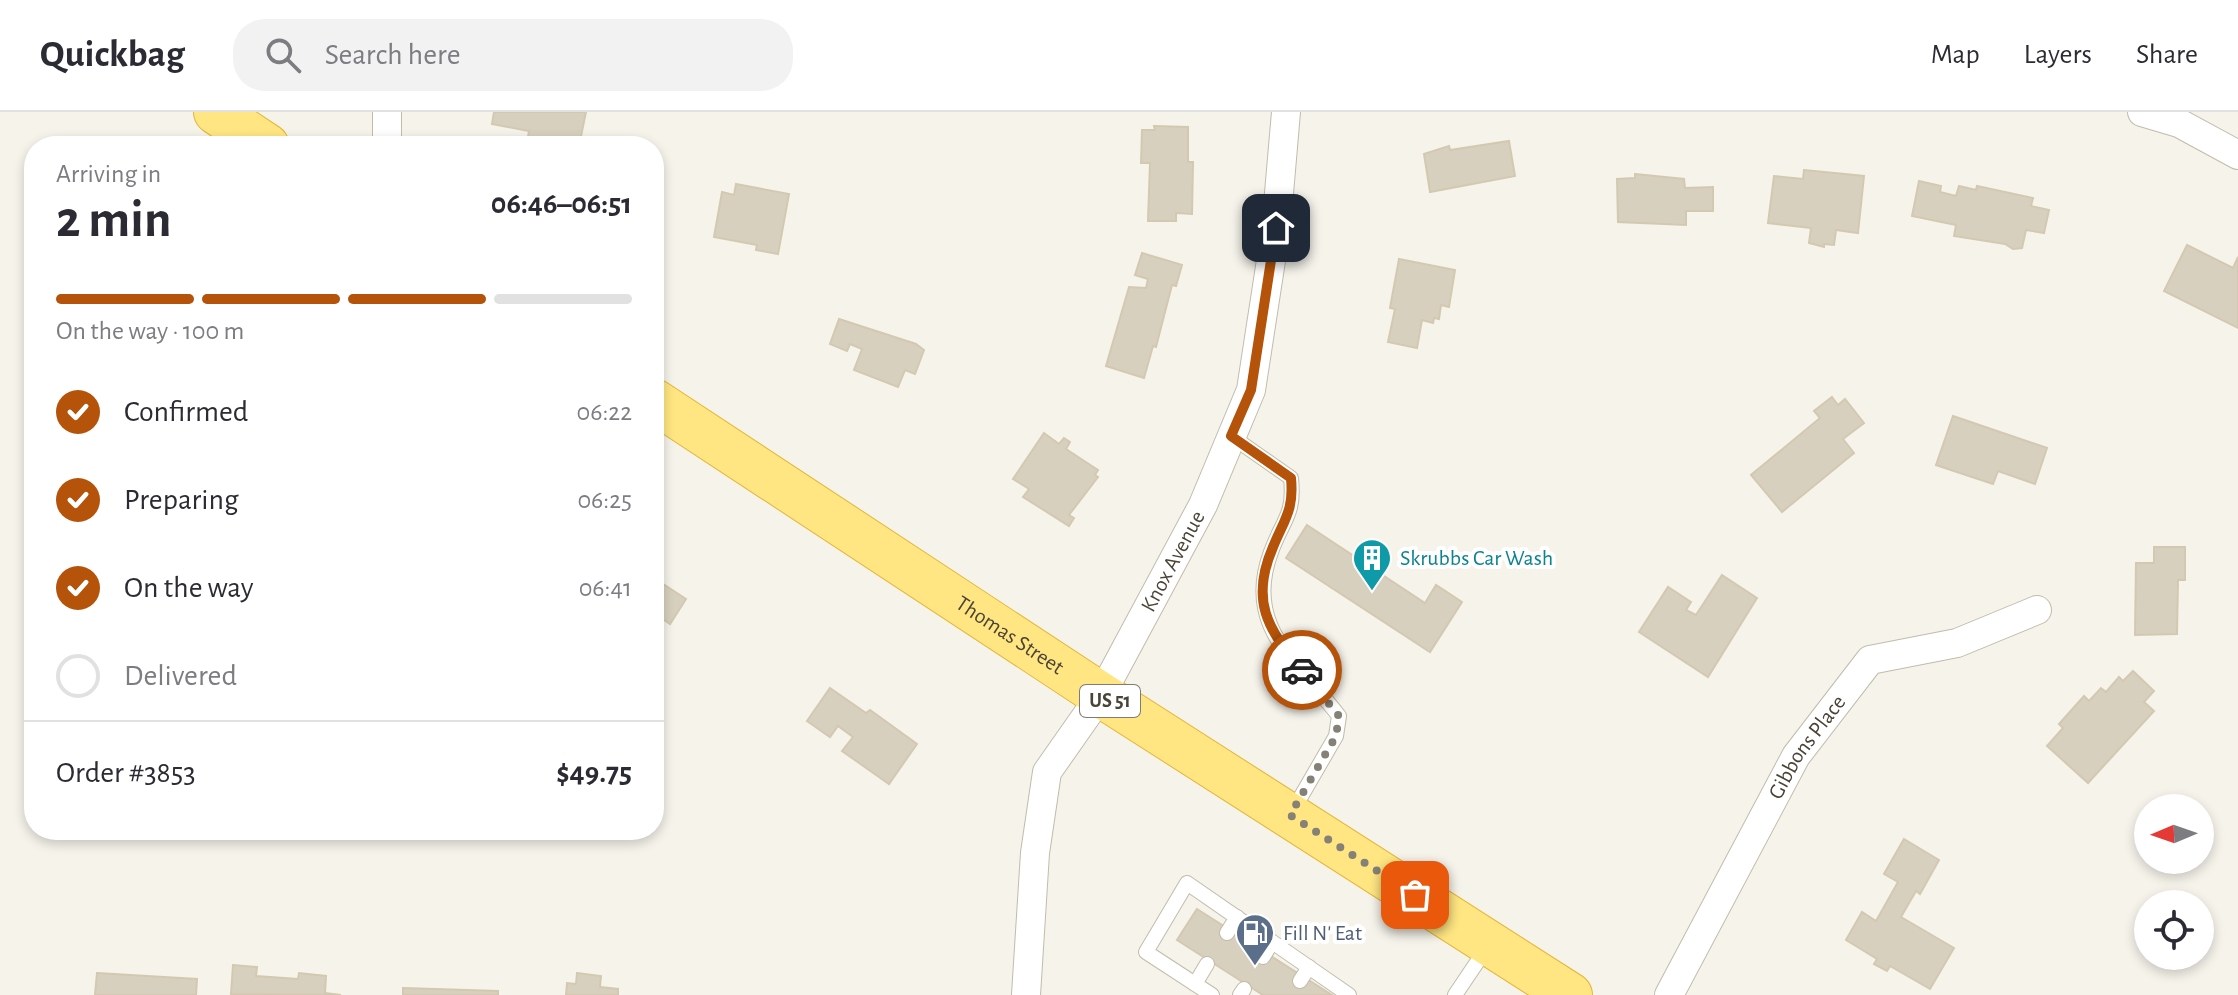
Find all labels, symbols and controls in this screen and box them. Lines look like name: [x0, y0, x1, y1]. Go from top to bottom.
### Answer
search box: [233, 19, 793, 91]
icon: search: [261, 33, 305, 77]
text: Quickbag: [40, 36, 185, 74]
text: Search here: [325, 40, 461, 70]
text: Map: [1931, 41, 1980, 69]
text: Layers: [2024, 41, 2092, 69]
text: Share: [2136, 41, 2198, 69]
text: Arriving in: [56, 161, 161, 187]
text: 06:46–06:51: [491, 189, 632, 219]
text: 2 min: [56, 194, 171, 246]
pin: [1242, 194, 1310, 262]
icon: home: [1254, 206, 1298, 250]
text: On the way · 100 m: [56, 318, 244, 344]
icon: check: [56, 390, 100, 434]
text: Confirmed: [124, 397, 248, 427]
text: 06:22: [576, 399, 632, 425]
icon: check: [56, 478, 100, 522]
text: Preparing: [124, 485, 239, 515]
text: 06:25: [577, 487, 632, 513]
street label: Knox Avenue: [1137, 507, 1209, 615]
building icon: Skrubbs Car Wash: [1351, 537, 1393, 592]
place label: Skrubbs Car Wash: [1400, 547, 1553, 569]
icon: check: [56, 566, 100, 610]
text: On the way: [124, 573, 253, 603]
text: 06:41: [579, 575, 632, 601]
street label: Thomas Street: [952, 592, 1068, 678]
courier: [1262, 630, 1342, 710]
icon: car: [1280, 648, 1324, 692]
text: Delivered: [124, 661, 237, 691]
road number: US 51: [1080, 685, 1140, 717]
street label: Gibbons Place: [1764, 691, 1850, 803]
text: Order #3853: [56, 758, 196, 788]
text: $49.75: [556, 758, 632, 788]
north arrow: [2134, 794, 2214, 874]
map controls: [2134, 794, 2214, 970]
pin: [1381, 861, 1449, 929]
icon: bag: [1393, 873, 1437, 917]
button: locate: [2134, 890, 2214, 970]
fuel station icon: Fill N' Eat: [1234, 912, 1276, 967]
place label: Fill N' Eat: [1283, 922, 1362, 944]

